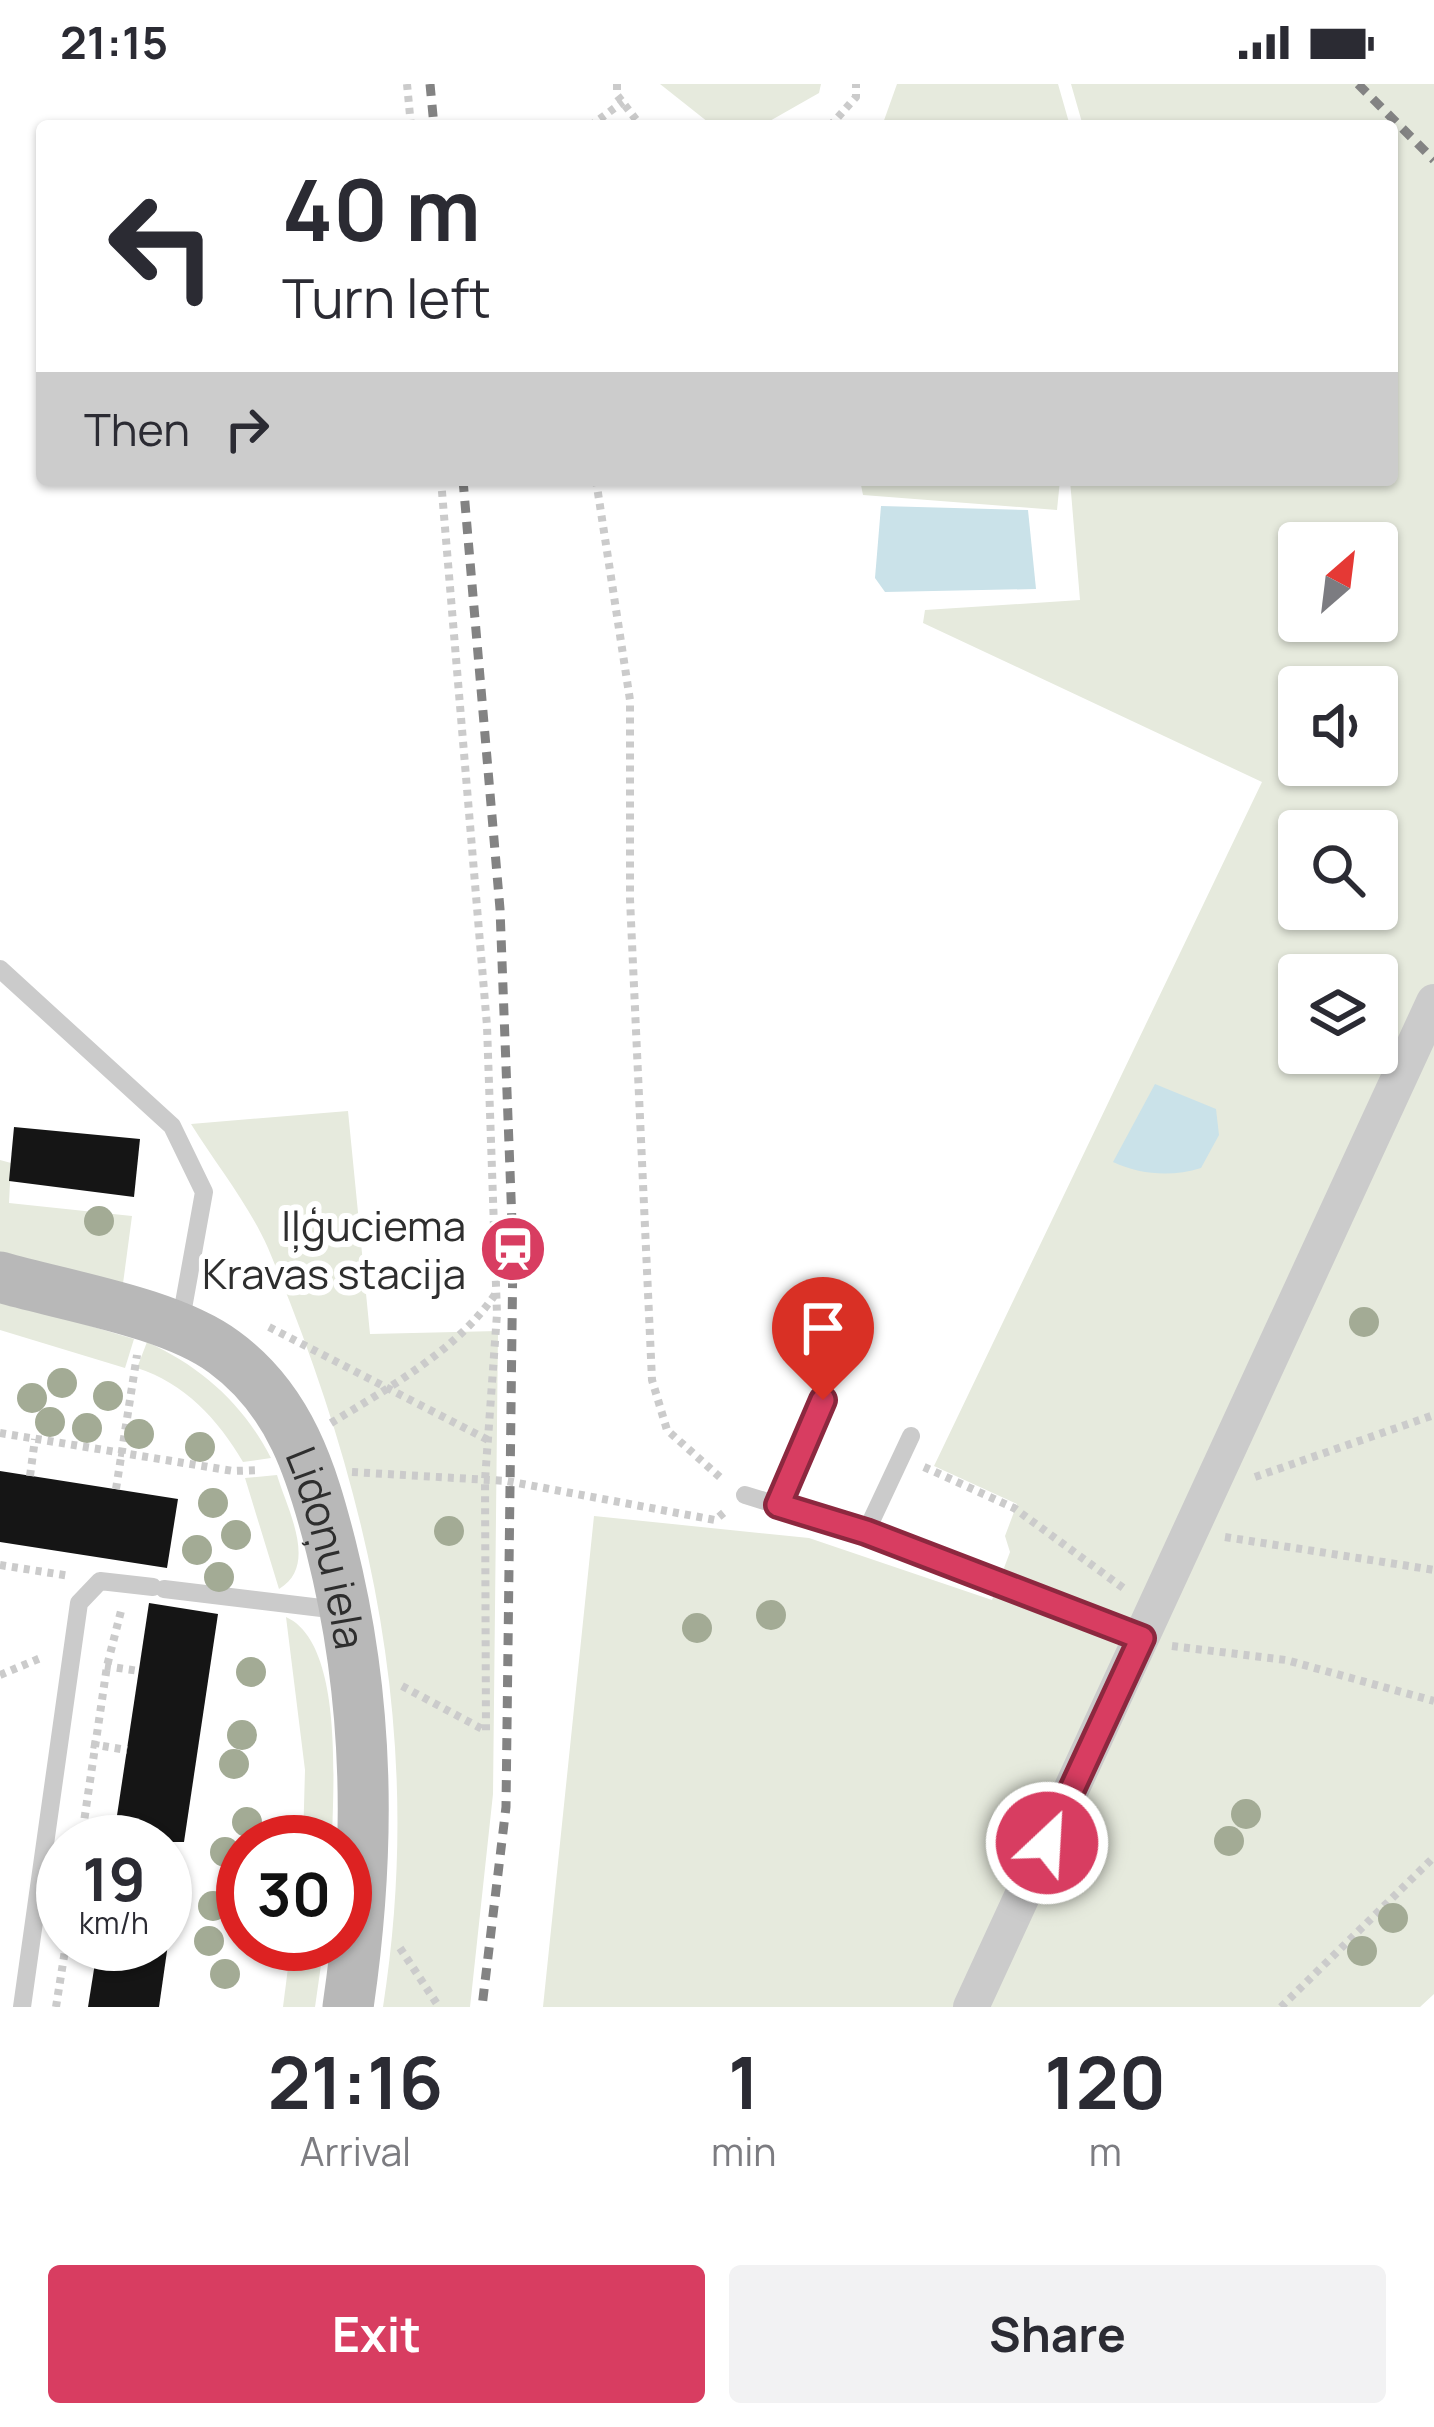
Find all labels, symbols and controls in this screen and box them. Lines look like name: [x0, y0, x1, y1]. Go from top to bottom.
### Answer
text: 21:15: [60, 11, 168, 73]
text: 40 m: [282, 151, 481, 266]
icon: left: [84, 168, 240, 324]
text: Turn left: [282, 260, 491, 334]
icon: right: [214, 396, 280, 462]
text: Then: [84, 398, 190, 460]
north arrow: [1278, 522, 1398, 642]
map controls: [1278, 522, 1398, 1074]
button: sound: [1278, 666, 1398, 786]
button: search: [1278, 810, 1398, 930]
button: layers: [1278, 954, 1398, 1074]
place label: Iļģuciema Kravas stacija: [202, 1196, 466, 1302]
station icon: Iļģuciema Kravas stacija: [478, 1214, 548, 1284]
pin: [772, 1277, 874, 1400]
icon: arrive: [790, 1295, 856, 1361]
street label: Lidoņu iela: [273, 1438, 380, 1653]
position arrow: [984, 1780, 1110, 1906]
speed limit sign: 30: [216, 1815, 372, 1971]
text: 19: [82, 1837, 146, 1919]
text: km/h: [79, 1902, 149, 1943]
text: 21:16: [268, 2032, 443, 2131]
text: 1: [728, 2032, 760, 2131]
text: 120: [1044, 2032, 1166, 2131]
text: Arrival: [300, 2124, 411, 2178]
text: min: [711, 2124, 776, 2178]
text: m: [1089, 2124, 1122, 2178]
button: Exit: [48, 2265, 705, 2403]
button: Share: [729, 2265, 1386, 2403]

